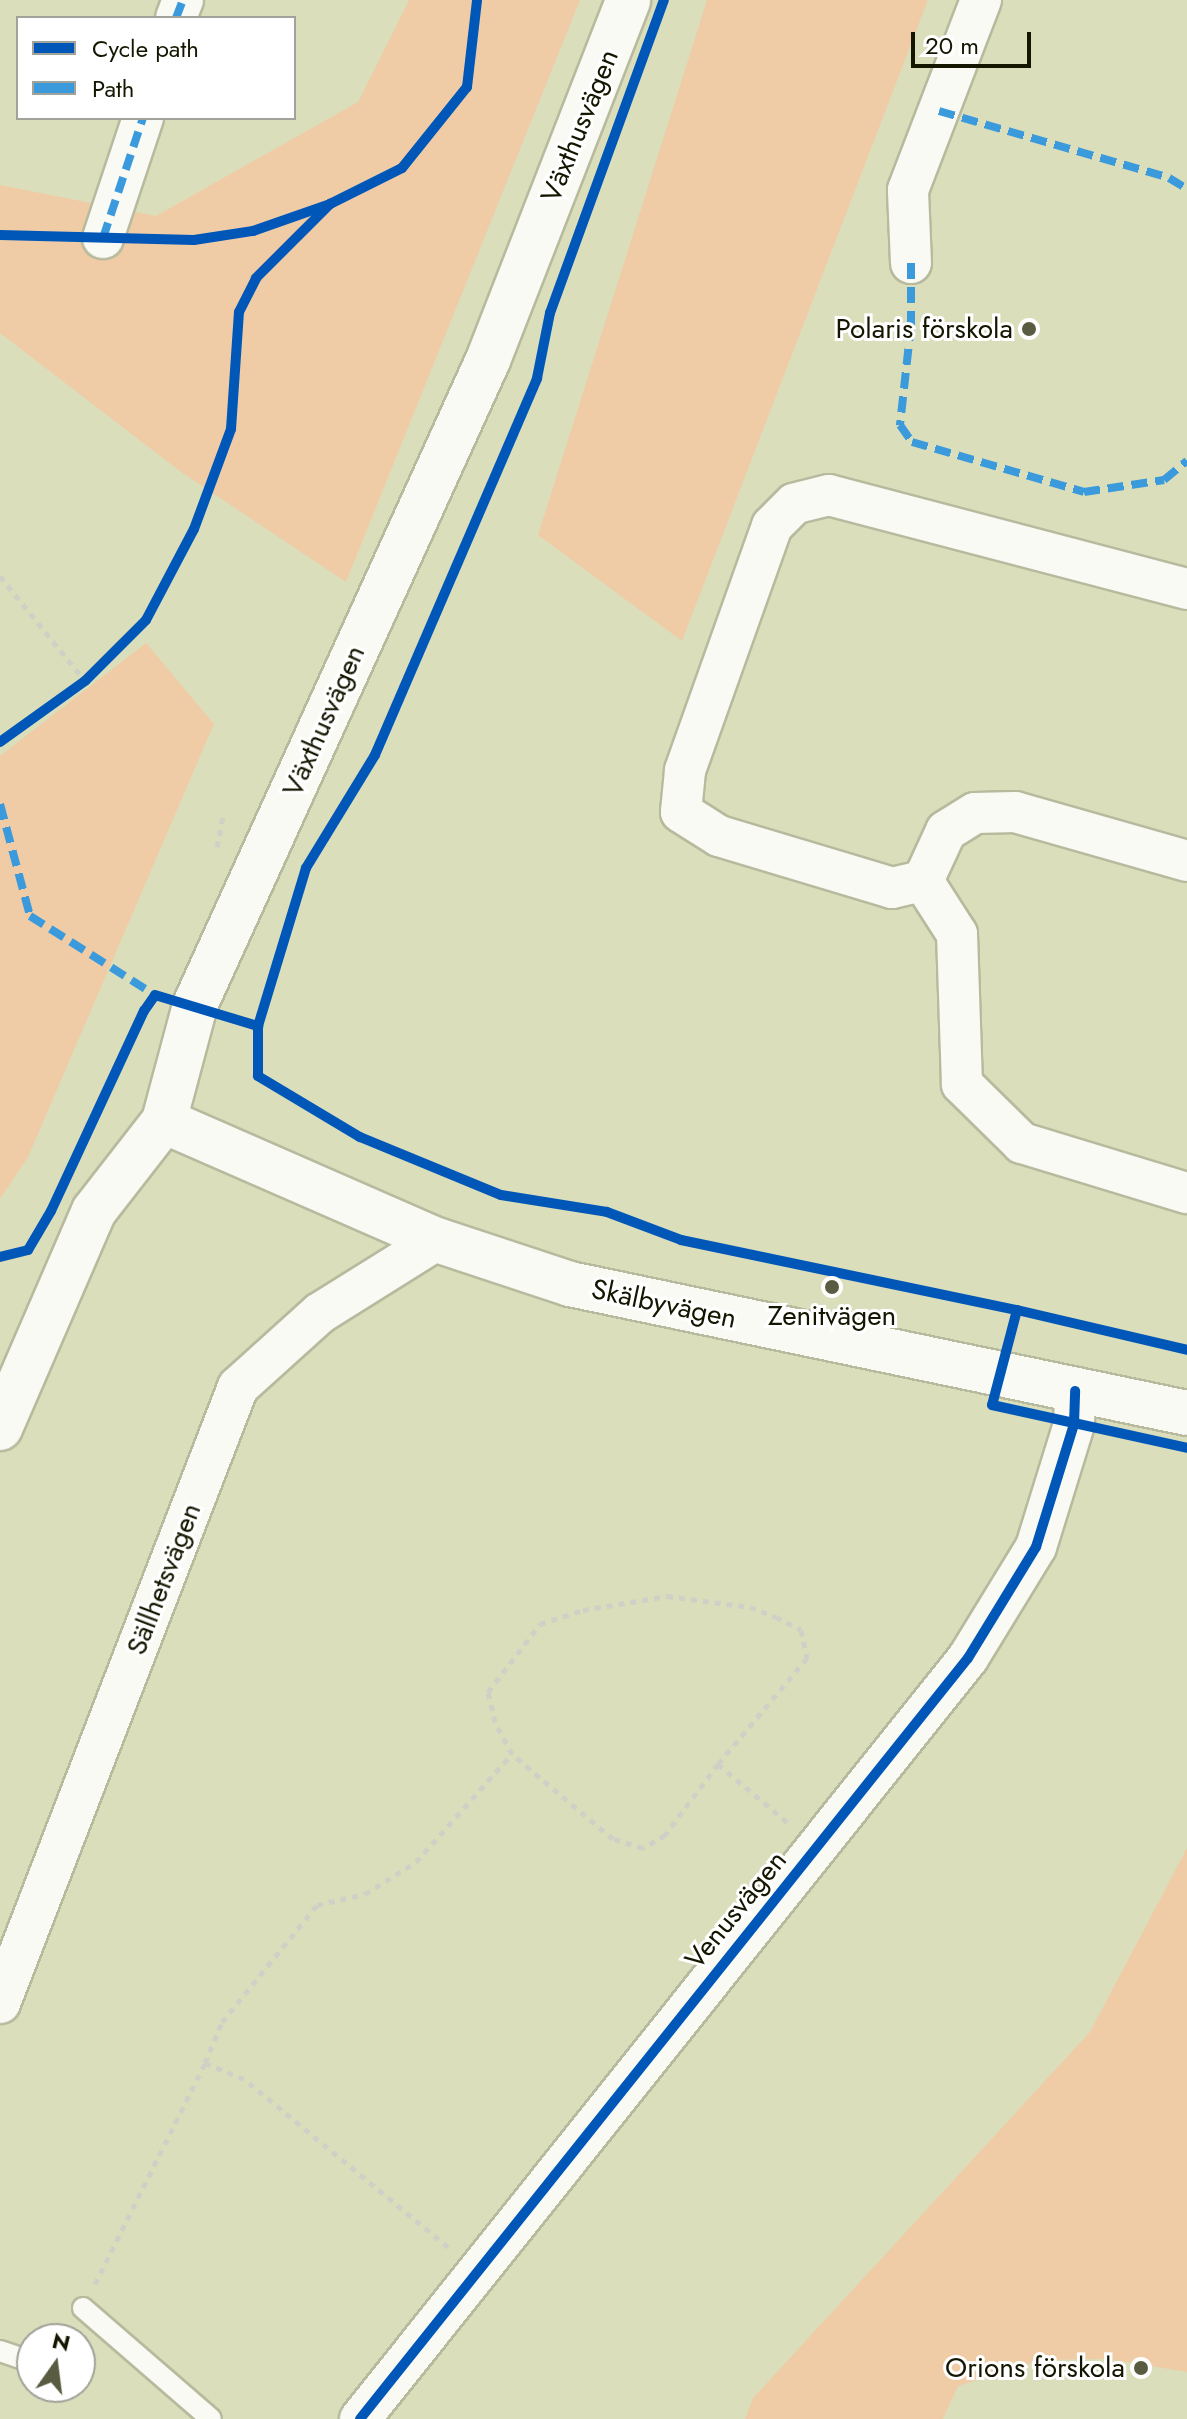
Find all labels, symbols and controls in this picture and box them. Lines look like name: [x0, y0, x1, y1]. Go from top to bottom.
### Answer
legend: [16, 16, 296, 120]
scale bar: [915, 16, 1035, 66]
text: 20 m: [925, 28, 979, 63]
text: Cycle path: [92, 31, 199, 66]
street label: Växthusvägen: [534, 45, 626, 207]
text: Path: [92, 71, 134, 106]
place label: Polaris förskola: [835, 312, 1013, 346]
marker: Polaris förskola: [1020, 320, 1038, 338]
street label: Växthusvägen: [276, 640, 372, 802]
street label: Skälbyvägen: [588, 1272, 740, 1336]
marker: Zenitvägen: [823, 1278, 841, 1296]
place label: Zenitvägen: [768, 1299, 896, 1333]
street label: Sällhetsvägen: [120, 1498, 208, 1660]
street label: Venusvägen: [678, 1844, 794, 1976]
north arrow: [16, 2323, 96, 2403]
text: N: [49, 2324, 74, 2359]
place label: Orions förskola: [945, 2351, 1125, 2385]
marker: Orions förskola: [1132, 2359, 1150, 2377]

